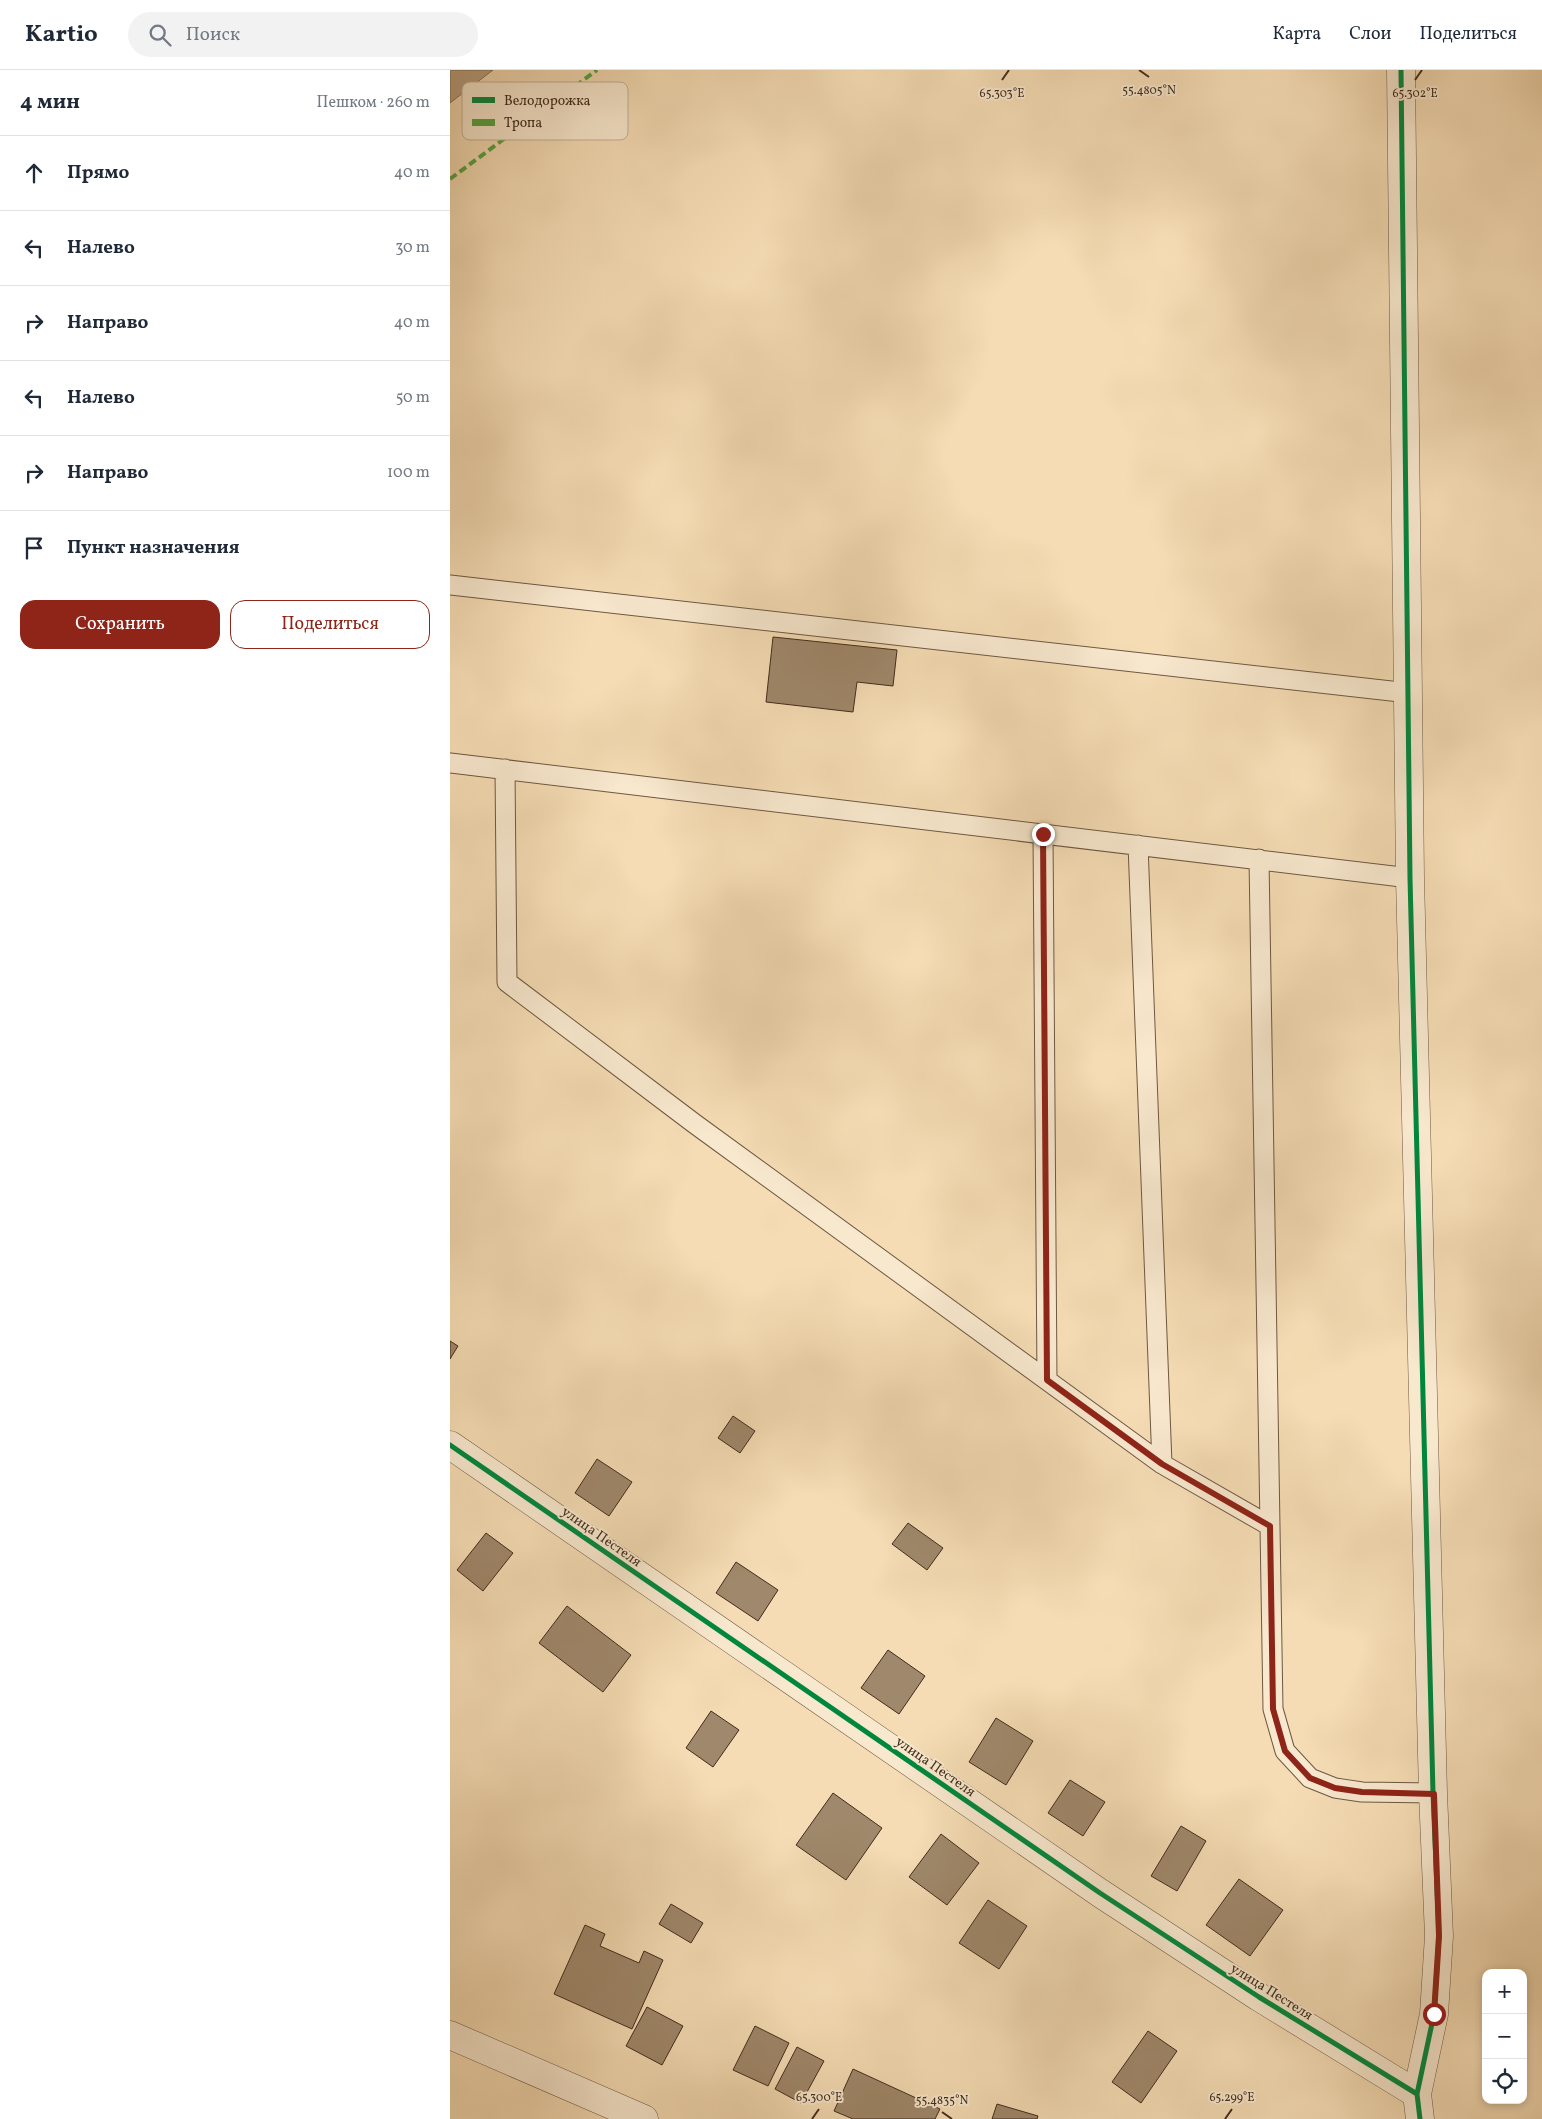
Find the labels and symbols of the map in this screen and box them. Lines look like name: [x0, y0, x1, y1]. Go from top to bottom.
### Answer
legend: [462, 82, 628, 140]
text: 55.4805°N: [1122, 83, 1176, 99]
text: 65.303°E: [980, 86, 1024, 102]
text: 65.302°E: [1392, 86, 1438, 102]
text: Велодорожка: [504, 92, 591, 111]
text: Тропа: [504, 114, 542, 133]
route end: [1032, 823, 1055, 846]
street label: улица Пестеля: [557, 1503, 645, 1572]
street label: улица Пестеля: [891, 1733, 979, 1802]
street label: улица Пестеля: [1226, 1959, 1316, 2025]
route start: [1423, 2003, 1446, 2026]
text: 65.300°E: [796, 2090, 842, 2106]
text: 65.299°E: [1209, 2090, 1255, 2106]
text: 55.4835°N: [916, 2093, 968, 2109]

